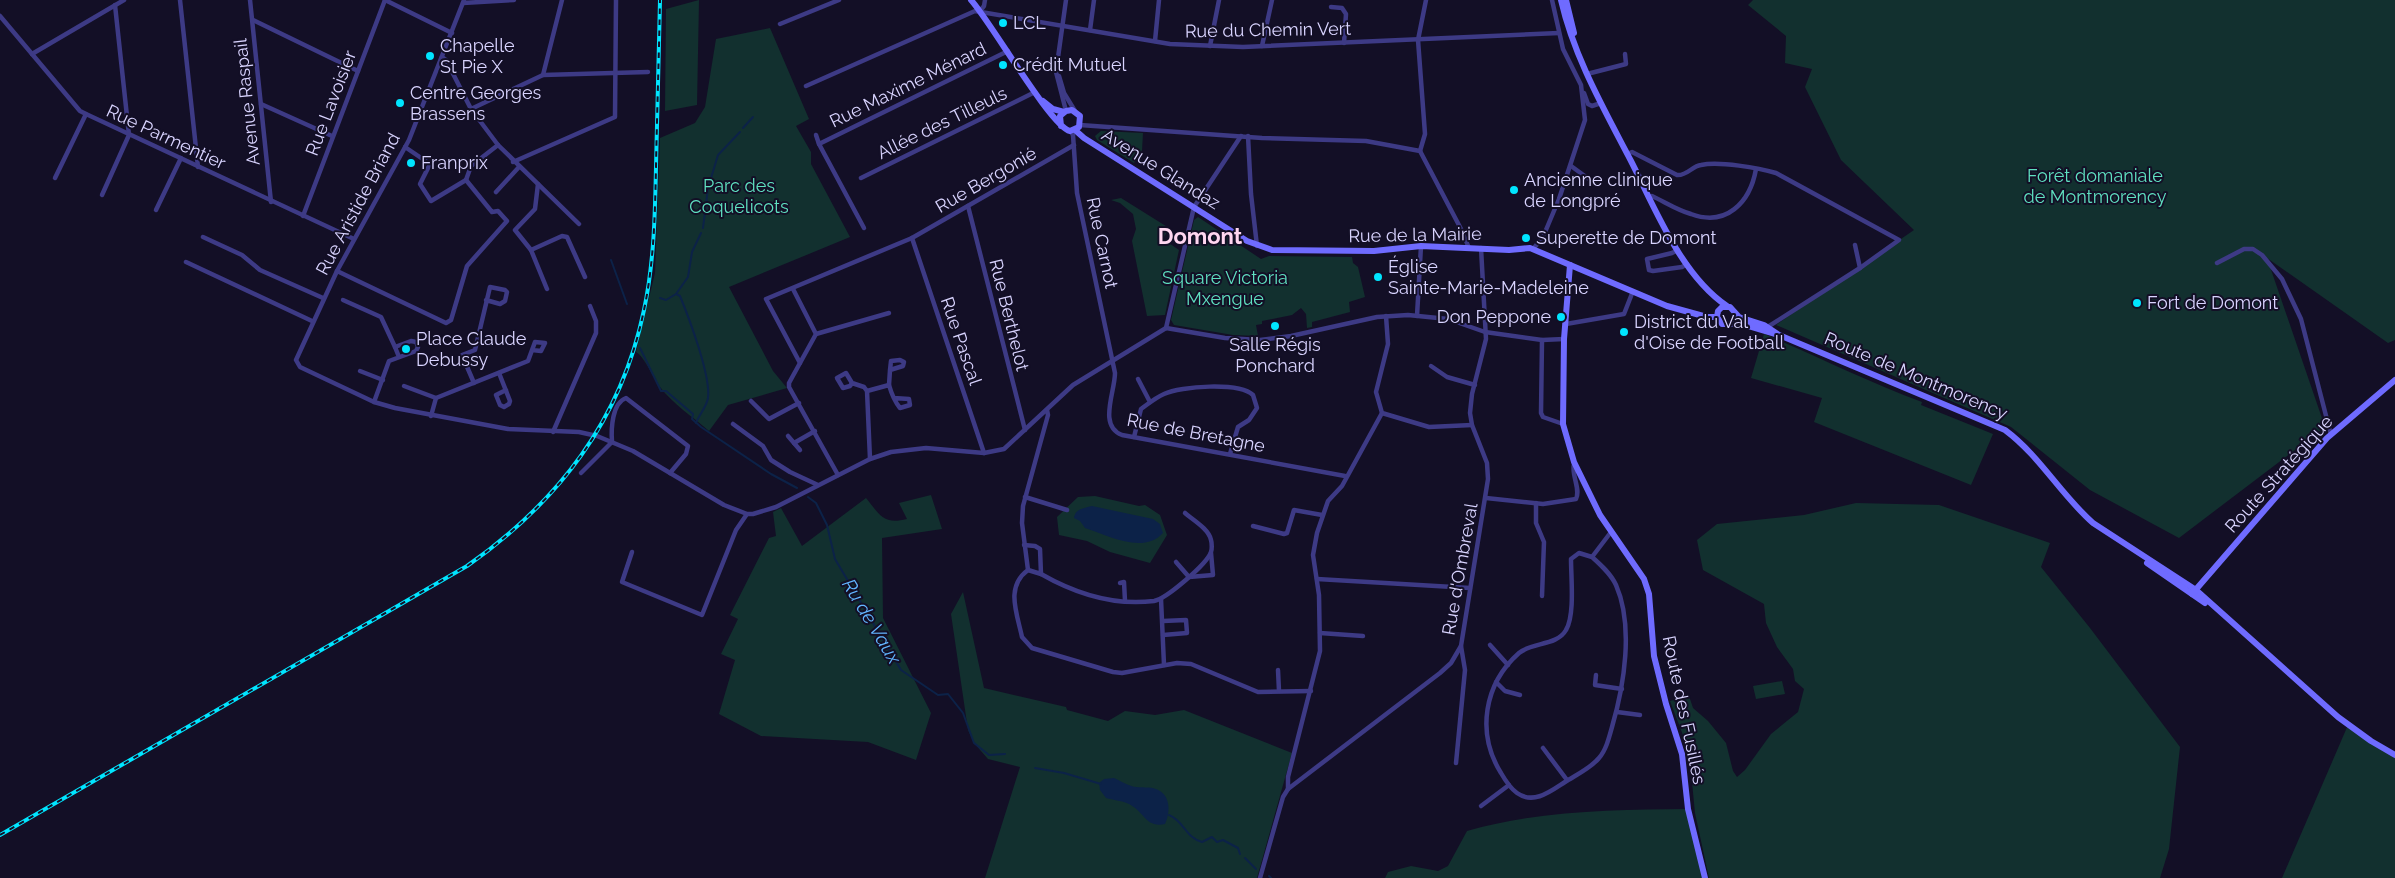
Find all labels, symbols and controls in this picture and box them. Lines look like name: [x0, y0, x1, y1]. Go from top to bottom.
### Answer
place label: LCL: [1013, 12, 1046, 33]
marker: LCL: [997, 17, 1009, 29]
street label: Rue du Chemin Vert: [1185, 18, 1351, 41]
place label: Chapelle St Pie X: [440, 35, 515, 77]
street label: Avenue Raspail: [229, 37, 264, 167]
street label: Rue Maxime Ménard: [826, 38, 989, 132]
street label: Rue Lavoisier: [301, 47, 360, 158]
marker: Chapelle St Pie X: [424, 50, 436, 62]
place label: Crédit Mutuel: [1013, 54, 1126, 75]
marker: Crédit Mutuel: [997, 59, 1009, 71]
place label: Centre Georges Brassens: [410, 82, 541, 124]
street label: Allée des Tilleuls: [873, 82, 1010, 163]
marker: Centre Georges Brassens: [394, 97, 406, 109]
street label: Rue Parmentier: [103, 100, 230, 174]
street label: Avenue Glandaz: [1098, 124, 1224, 214]
street label: Rue Aristide Briand: [311, 129, 404, 278]
street label: Rue Bergonié: [932, 142, 1040, 217]
place label: Franprix: [421, 152, 488, 173]
marker: Franprix: [405, 157, 417, 169]
park label: Forêt domaniale de Montmorency: [2024, 165, 2167, 207]
place label: Ancienne clinique de Longpré: [1524, 169, 1673, 211]
park label: Parc des Coquelicots: [689, 175, 789, 217]
marker: Ancienne clinique de Longpré: [1508, 184, 1520, 196]
street label: Rue Carnot: [1083, 195, 1122, 291]
district label: Domont: [1158, 223, 1243, 249]
street label: Rue de la Mairie: [1348, 223, 1482, 246]
place label: Superette de Domont: [1536, 227, 1716, 248]
marker: Superette de Domont: [1520, 232, 1532, 244]
place label: Église Sainte-Marie-Madeleine: [1388, 255, 1589, 298]
street label: Rue Berthelot: [985, 257, 1034, 373]
park label: Square Victoria Mxengue: [1162, 267, 1288, 309]
marker: Église Sainte-Marie-Madeleine: [1372, 271, 1384, 283]
place label: Fort de Domont: [2147, 292, 2278, 313]
street label: Rue Pascal: [937, 294, 986, 388]
marker: Fort de Domont: [2131, 297, 2143, 309]
place label: Don Peppone: [1437, 306, 1551, 327]
marker: Don Peppone: [1555, 311, 1567, 323]
place label: District du Val d'Oise de Football: [1634, 311, 1785, 353]
marker: Salle Régis Ponchard: [1269, 320, 1281, 332]
marker: District du Val d'Oise de Football: [1618, 326, 1630, 338]
street label: Route de Montmorency: [1821, 327, 2011, 424]
place label: Place Claude Debussy: [416, 328, 527, 370]
place label: Salle Régis Ponchard: [1229, 334, 1321, 376]
marker: Place Claude Debussy: [400, 343, 412, 355]
street label: Rue de Bretagne: [1125, 409, 1267, 456]
street label: Route Stratégique: [2220, 410, 2337, 537]
street label: Rue d'Ombreval: [1438, 501, 1481, 637]
water label: Ru de Vaux: [838, 574, 906, 668]
street label: Route des Fusillés: [1658, 634, 1711, 786]

